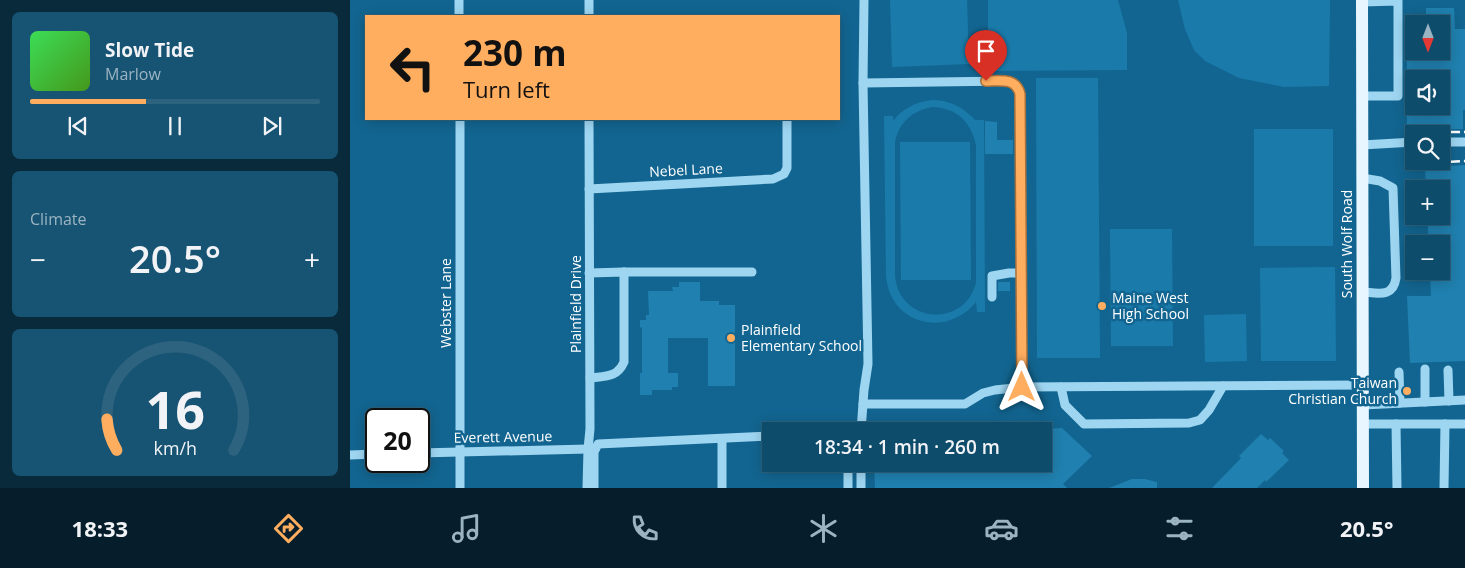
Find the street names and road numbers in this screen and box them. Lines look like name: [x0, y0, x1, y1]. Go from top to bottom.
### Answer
street label: Nebel Lane: [649, 158, 723, 181]
street label: South Wolf Road: [1337, 190, 1356, 298]
street label: Plainfield Drive: [566, 255, 585, 353]
street label: Webster Lane: [436, 258, 455, 348]
street label: Everett Avenue: [454, 426, 553, 447]

